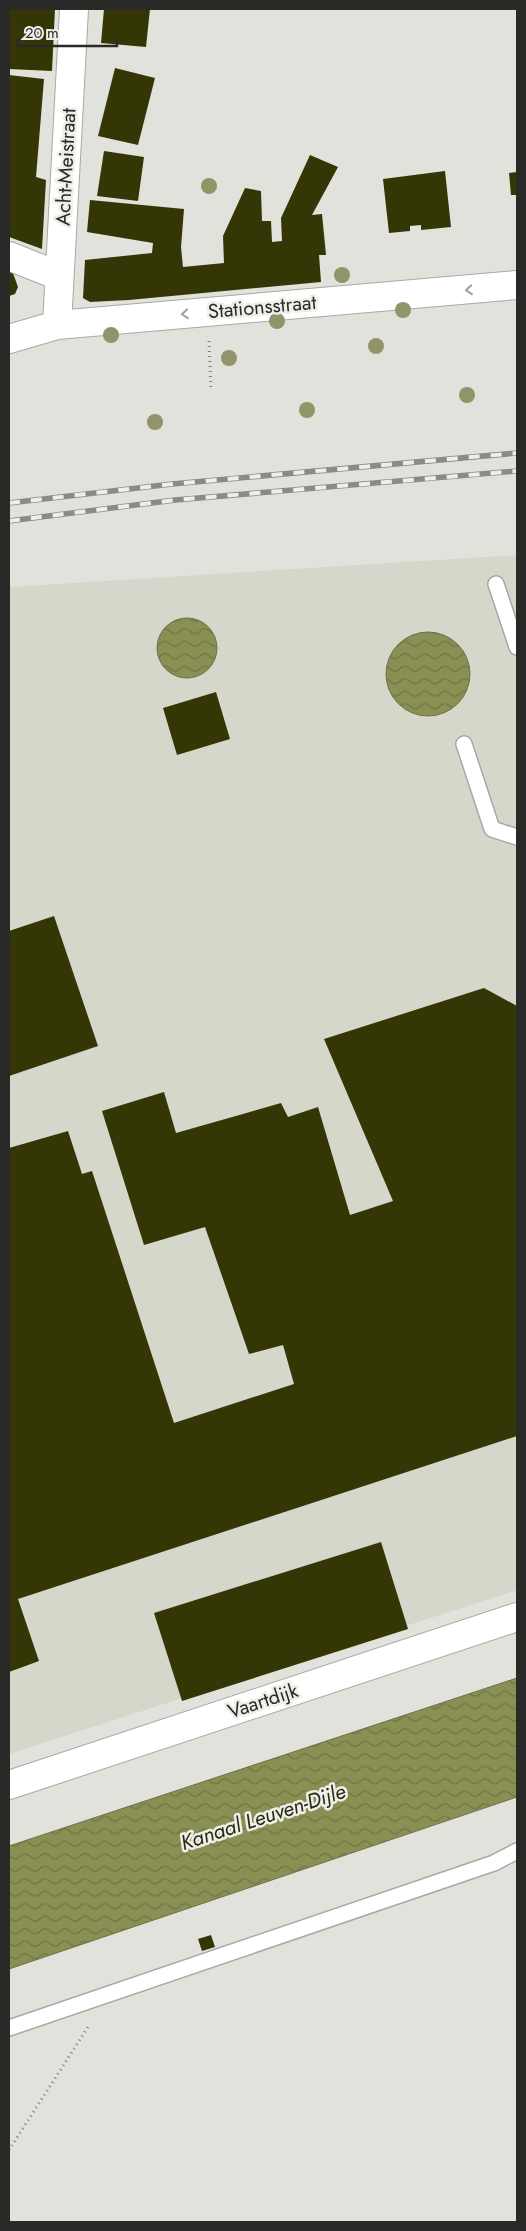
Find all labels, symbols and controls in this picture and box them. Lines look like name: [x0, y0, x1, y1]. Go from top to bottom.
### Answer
scale bar: [18, 15, 116, 47]
text: 20 m: [25, 22, 59, 44]
street label: Acht-Meistraat: [48, 107, 84, 227]
one-way arrow: [464, 284, 472, 295]
street label: Stationsstraat: [207, 288, 318, 326]
one-way arrow: [180, 308, 188, 319]
street label: Vaartdijk: [224, 1676, 302, 1726]
water label: Kanaal Leuven-Dijle: [177, 1776, 350, 1858]

